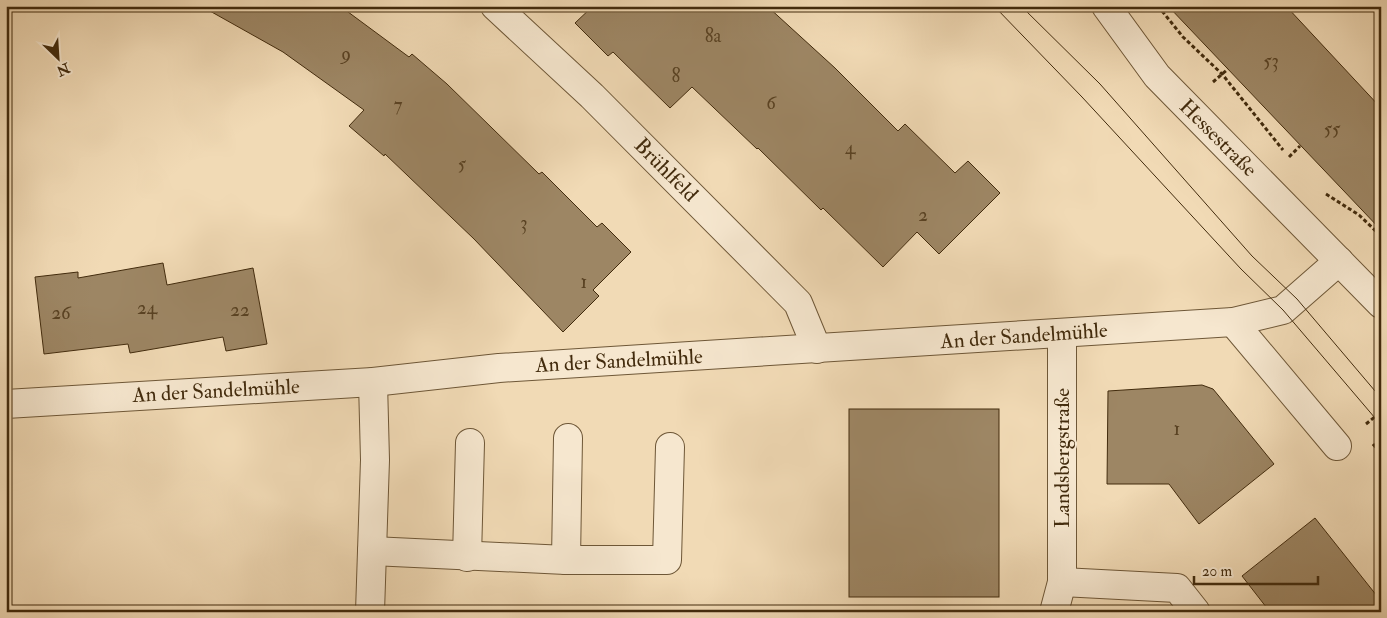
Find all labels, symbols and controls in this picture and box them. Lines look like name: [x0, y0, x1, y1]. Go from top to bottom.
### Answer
house number: 8a: [705, 24, 722, 48]
north arrow: [32, 32, 82, 82]
house number: 9: [339, 42, 351, 66]
house number: 53: [1263, 49, 1279, 73]
text: N: [54, 59, 73, 80]
house number: 8: [672, 64, 681, 88]
house number: 6: [766, 91, 777, 115]
house number: 7: [394, 93, 403, 117]
street label: Hessestraße: [1173, 93, 1263, 183]
house number: 55: [1324, 117, 1341, 141]
street label: Brühlfeld: [628, 132, 704, 208]
house number: 4: [845, 136, 856, 160]
house number: 5: [458, 152, 467, 176]
house number: 2: [918, 203, 928, 227]
house number: 3: [520, 211, 528, 235]
house number: 1: [581, 270, 587, 294]
house number: 24: [137, 296, 158, 320]
house number: 22: [230, 298, 250, 322]
house number: 26: [51, 301, 72, 325]
street label: An der Sandelmühle: [938, 317, 1109, 355]
street label: An der Sandelmühle: [534, 343, 704, 379]
street label: An der Sandelmühle: [131, 373, 301, 409]
street label: Landsbergstraße: [1049, 388, 1076, 528]
house number: 1: [1174, 417, 1180, 441]
scale bar: [1194, 553, 1318, 585]
text: 20 m: [1202, 562, 1232, 581]

